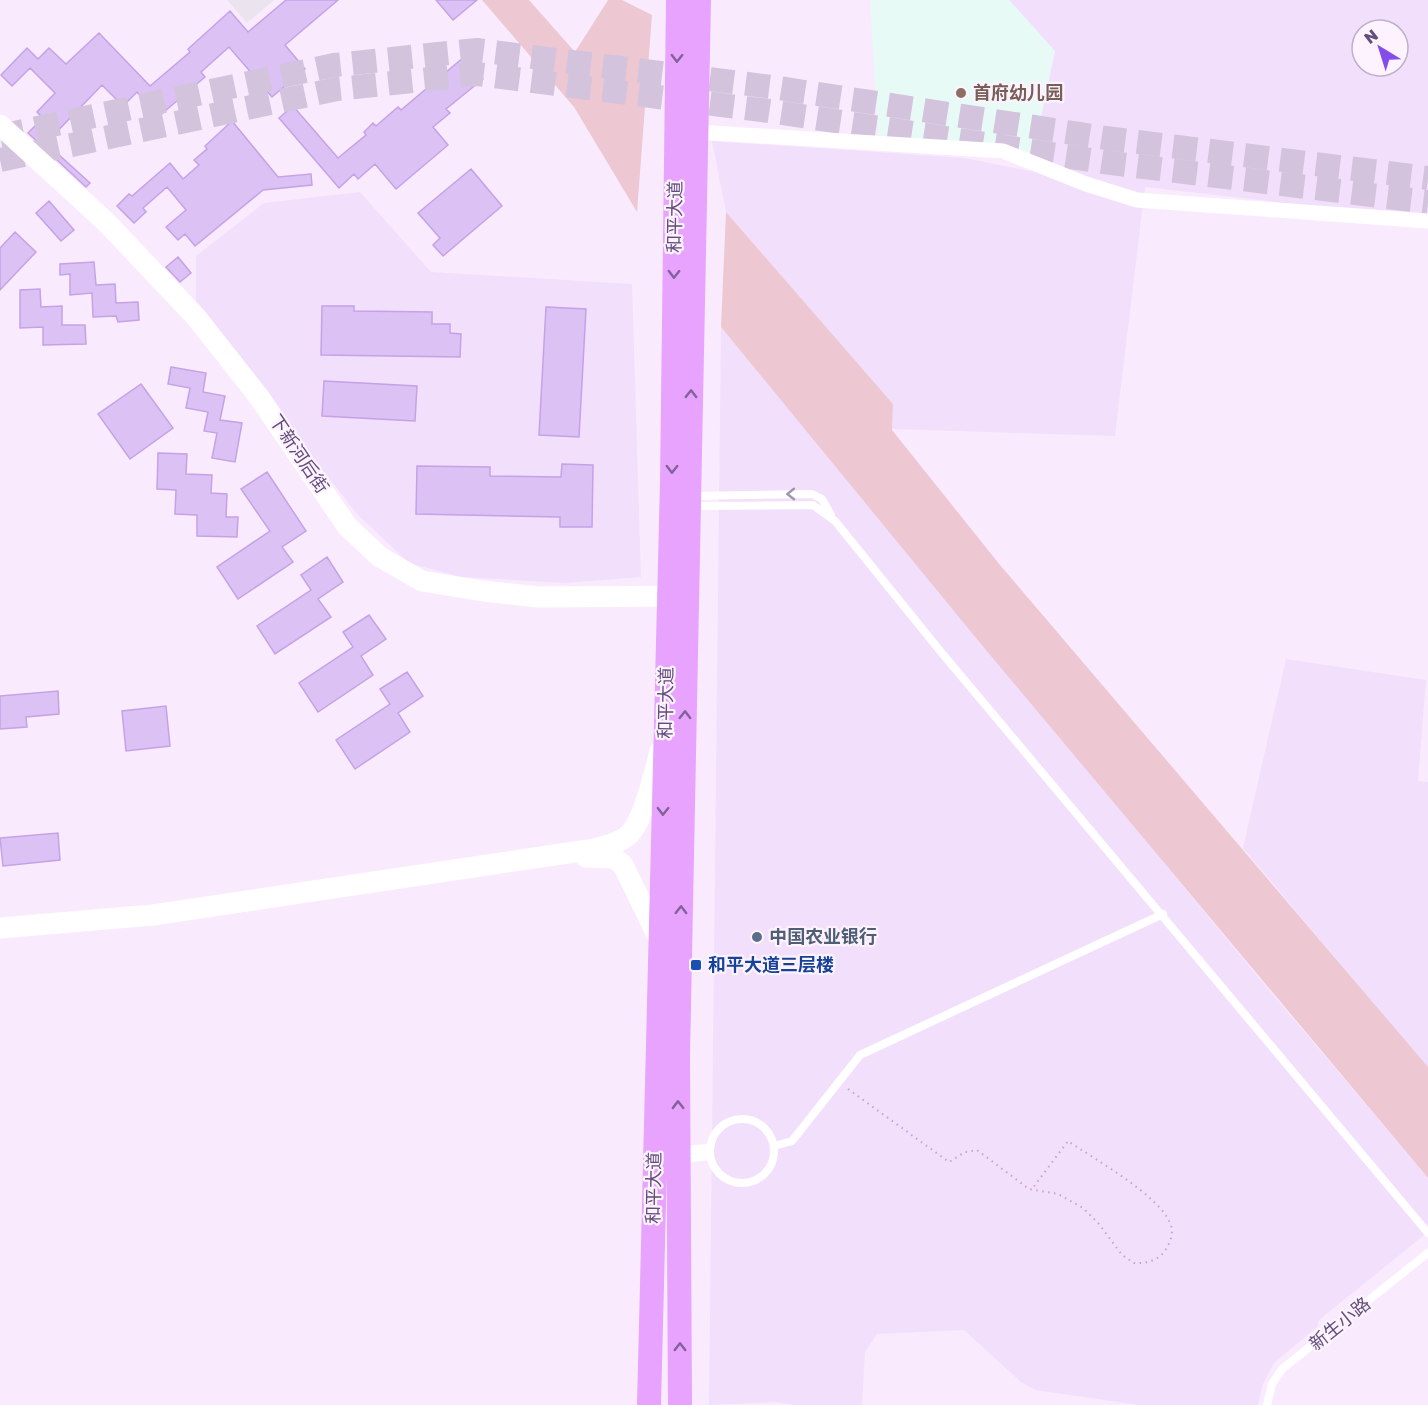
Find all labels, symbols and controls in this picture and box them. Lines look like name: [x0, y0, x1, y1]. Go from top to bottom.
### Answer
north arrow: [1350, 18, 1410, 78]
text: N: [1360, 25, 1382, 48]
one-way arrow: [671, 54, 684, 63]
place label: 首府幼儿园: [973, 81, 1063, 103]
marker: 首府幼儿园: [954, 86, 968, 100]
street label: 和平大道: [662, 181, 686, 253]
one-way arrow: [668, 270, 681, 279]
one-way arrow: [685, 389, 697, 398]
street label: 下新河后街: [266, 410, 334, 497]
one-way arrow: [666, 465, 678, 474]
one-way arrow: [786, 488, 795, 500]
street label: 和平大道: [653, 667, 677, 739]
one-way arrow: [678, 710, 691, 719]
one-way arrow: [657, 807, 670, 816]
one-way arrow: [674, 905, 687, 914]
place label: 中国农业银行: [769, 925, 877, 947]
marker: 中国农业银行: [750, 930, 764, 944]
place label: 和平大道三层楼: [708, 953, 834, 975]
marker: 和平大道三层楼: [689, 958, 703, 972]
one-way arrow: [672, 1100, 685, 1109]
street label: 和平大道: [641, 1152, 665, 1224]
street label: 新生小路: [1304, 1292, 1374, 1354]
one-way arrow: [674, 1342, 686, 1351]

